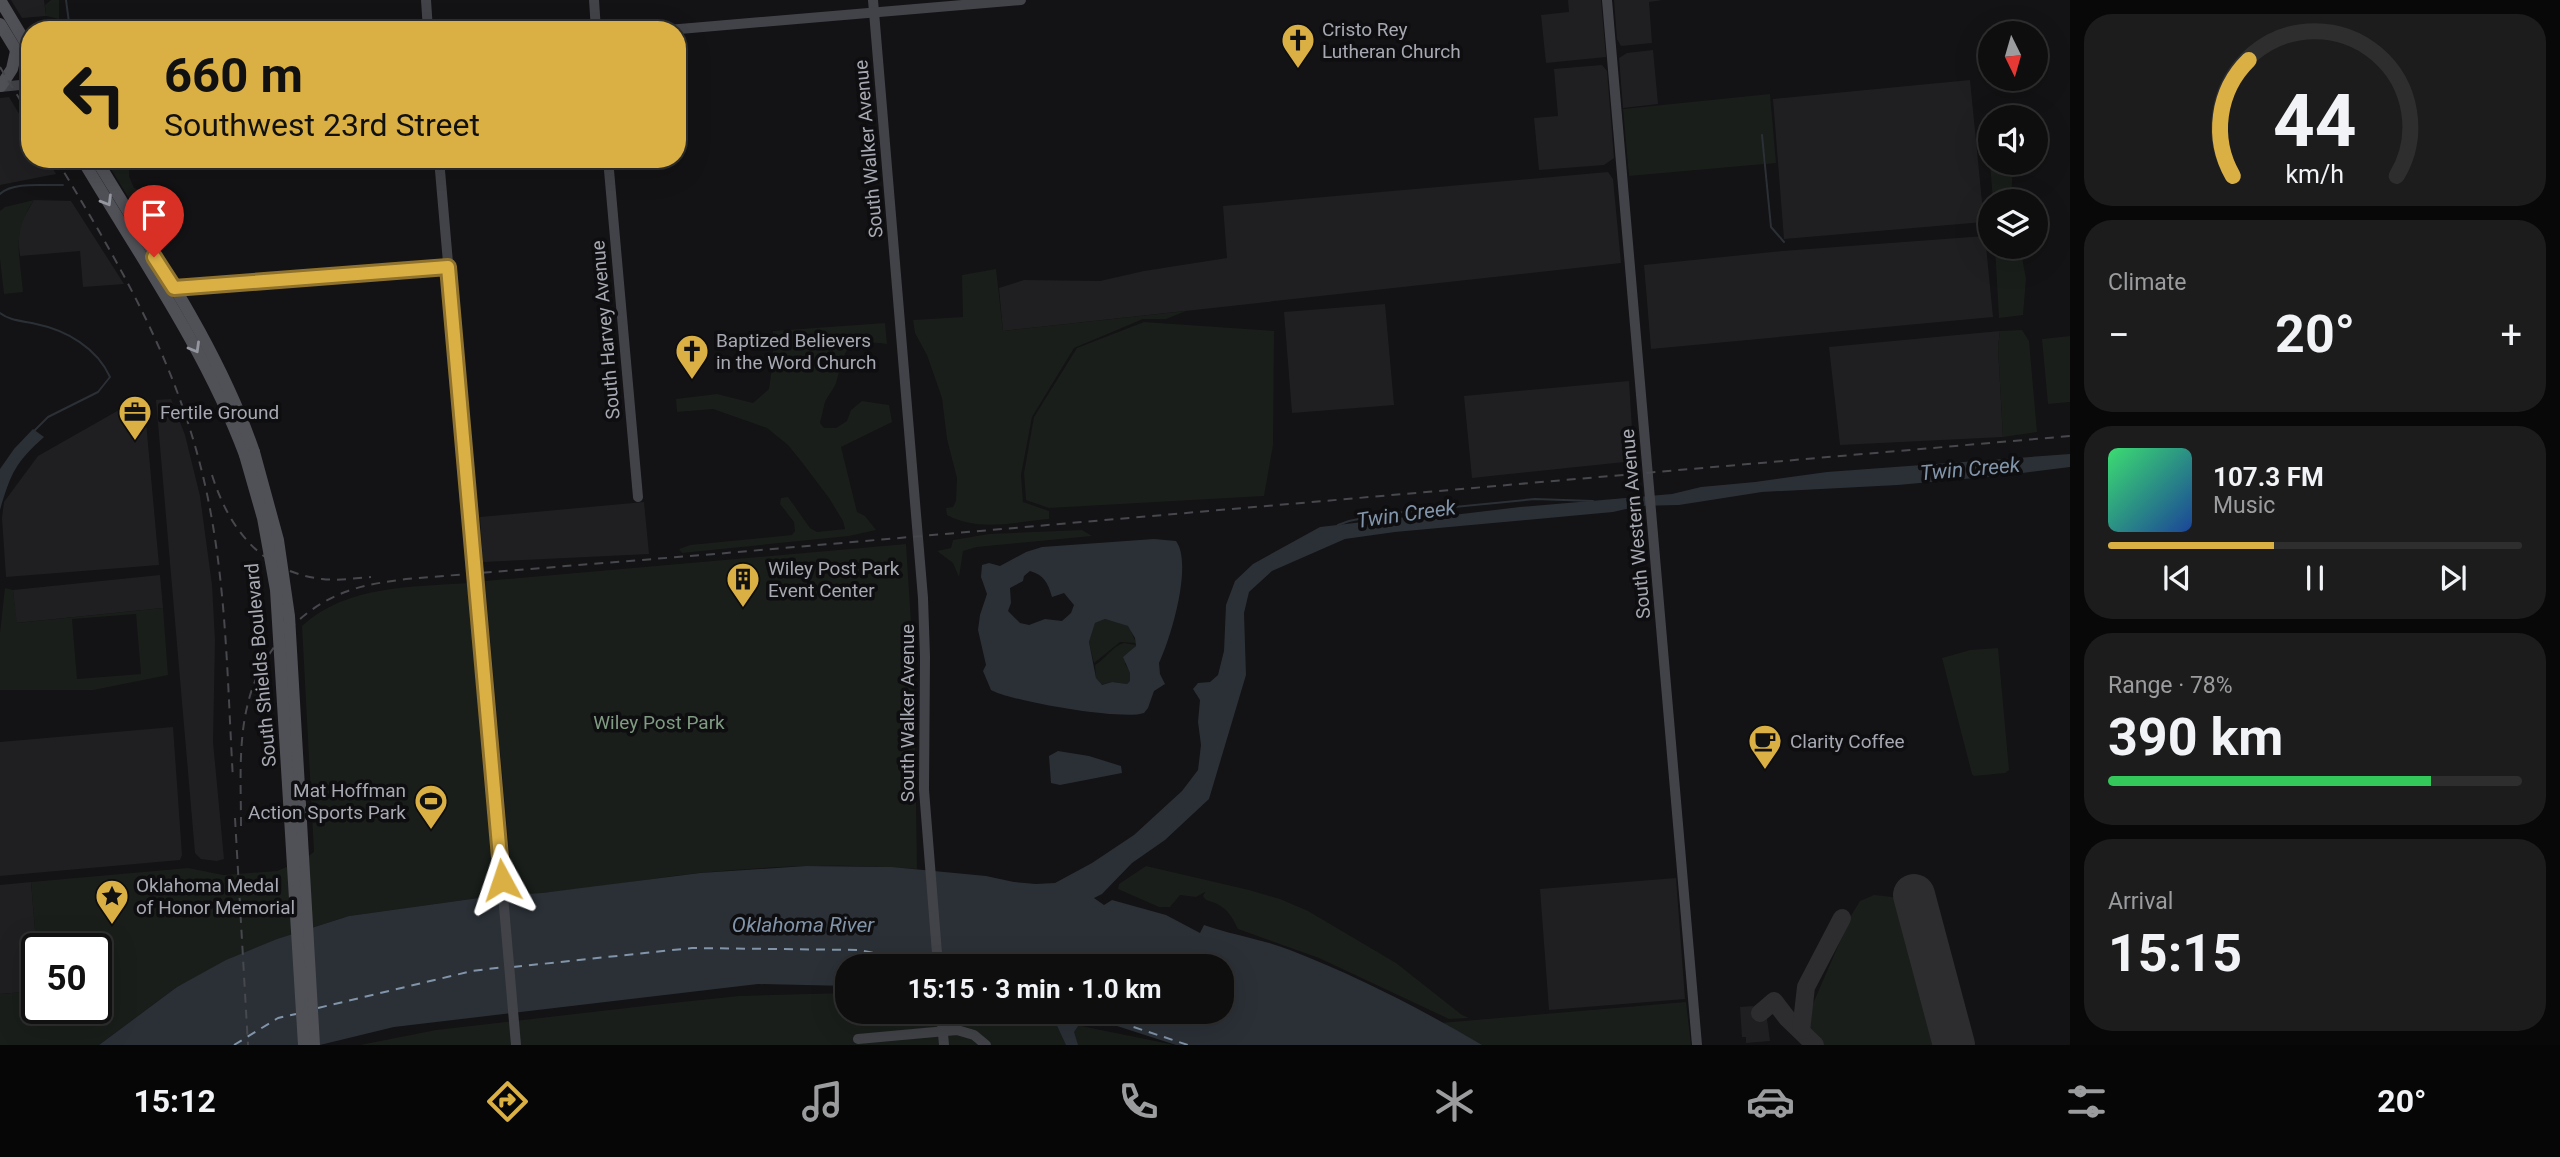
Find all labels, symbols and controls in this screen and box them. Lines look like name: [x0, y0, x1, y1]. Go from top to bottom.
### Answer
place label: Cristo Rey Lutheran Church: [1322, 18, 1461, 63]
church icon: Cristo Rey Lutheran Church: [1279, 21, 1317, 70]
north arrow: [1978, 21, 2048, 91]
map controls: [1978, 21, 2048, 259]
text: 660 m: [164, 47, 303, 104]
icon: left: [49, 49, 140, 140]
street label: South Walker Avenue: [849, 59, 888, 239]
text: 44: [2273, 78, 2357, 164]
button: sound: [1978, 105, 2048, 175]
text: Southwest 23rd Street: [164, 106, 480, 144]
text: km/h: [2286, 160, 2344, 189]
pin: [124, 185, 184, 257]
button: layers: [1978, 189, 2048, 259]
one-way arrow: [99, 194, 112, 207]
icon: arrive: [135, 196, 173, 234]
street label: South Harvey Avenue: [586, 240, 625, 420]
text: Climate: [2108, 269, 2187, 296]
text: 20°: [2275, 304, 2355, 365]
text: −: [2108, 313, 2130, 357]
text: +: [2500, 313, 2522, 357]
place label: Baptized Believers in the Word Church: [716, 329, 876, 374]
church icon: Baptized Believers in the Word Church: [673, 332, 711, 381]
one-way arrow: [187, 340, 200, 353]
office icon: Fertile Ground: [116, 393, 154, 442]
place label: Fertile Ground: [160, 401, 279, 424]
street label: South Western Avenue: [1616, 428, 1655, 620]
water label: Twin Creek: [1919, 453, 2022, 485]
text: 107.3 FM: [2213, 462, 2324, 492]
text: Music: [2213, 492, 2275, 519]
water label: Twin Creek: [1355, 495, 1458, 533]
place label: Wiley Post Park Event Center: [768, 557, 900, 602]
icon: previous: [2158, 559, 2196, 597]
icon: pause: [2296, 559, 2334, 597]
icon: next: [2434, 559, 2472, 597]
building icon: Wiley Post Park Event Center: [724, 560, 762, 609]
street label: South Shields Boulevard: [240, 562, 281, 768]
street label: South Walker Avenue: [896, 624, 919, 802]
text: Range · 78%: [2108, 672, 2233, 699]
text: 390 km: [2108, 707, 2283, 768]
park label: Wiley Post Park: [593, 711, 725, 734]
cafe icon: Clarity Coffee: [1746, 722, 1784, 771]
place label: Clarity Coffee: [1790, 730, 1905, 753]
place label: Mat Hoffman Action Sports Park: [248, 779, 406, 824]
sports icon: Mat Hoffman Action Sports Park: [412, 782, 450, 831]
position arrow: [465, 843, 539, 917]
place label: Oklahoma Medal of Honor Memorial: [136, 874, 295, 919]
place icon: Oklahoma Medal of Honor Memorial: [93, 877, 131, 926]
text: Arrival: [2108, 888, 2173, 915]
water label: Oklahoma River: [732, 913, 875, 937]
text: 15:15: [2108, 923, 2242, 984]
speed limit sign: 50: [21, 933, 112, 1024]
text: 15:15 · 3 min · 1.0 km: [907, 974, 1162, 1004]
icon: directions: [483, 1077, 532, 1126]
icon: music: [798, 1077, 847, 1126]
icon: phone: [1114, 1077, 1163, 1126]
icon: climate: [1430, 1077, 1479, 1126]
icon: car: [1746, 1077, 1795, 1126]
icon: filters: [2062, 1077, 2111, 1126]
text: 15:12: [133, 1082, 216, 1120]
text: 20°: [2377, 1082, 2427, 1120]

